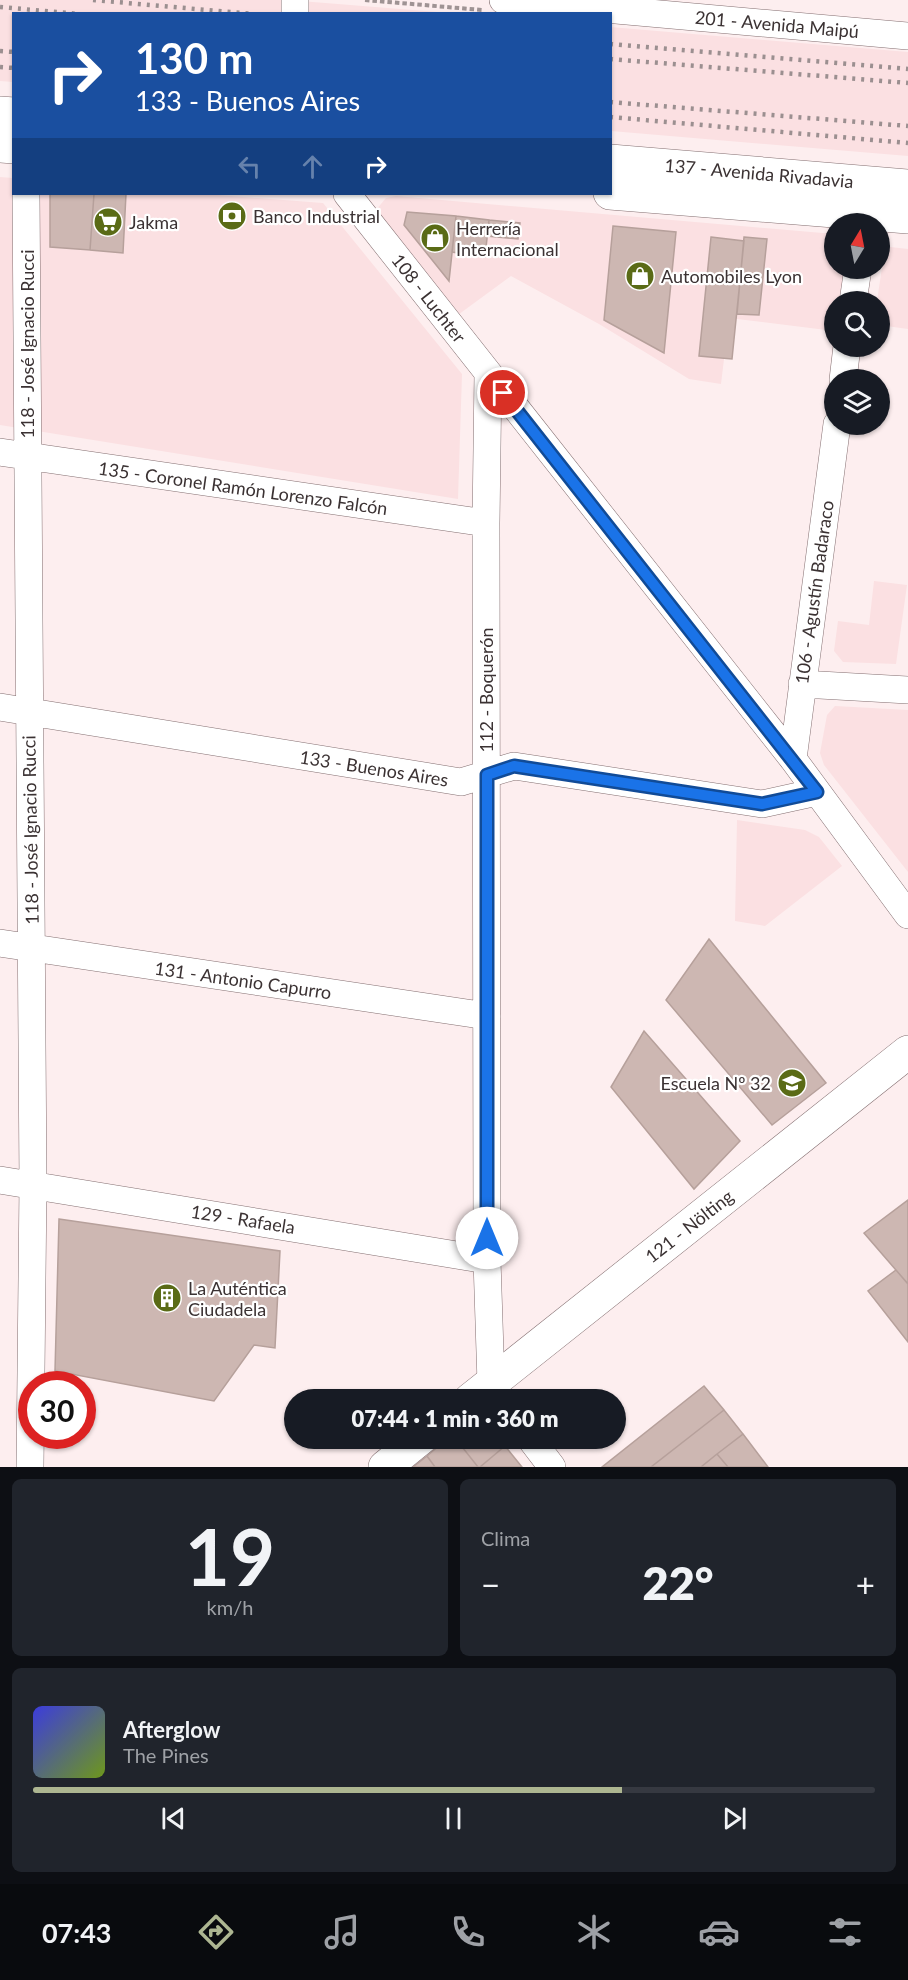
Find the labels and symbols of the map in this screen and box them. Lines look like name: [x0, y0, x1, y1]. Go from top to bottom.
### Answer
street label: 201 - Avenida Maipú: [694, 6, 860, 42]
street label: 137 - Avenida Rivadavia: [664, 154, 854, 192]
bank icon: Banco Industrial: [216, 200, 248, 232]
place label: Banco Industrial: [253, 205, 380, 227]
supermarket icon: Jakma: [92, 206, 124, 238]
place label: Jakma: [129, 211, 178, 233]
north arrow: [824, 213, 890, 279]
place label: Herrería Internacional: [456, 217, 559, 260]
shop icon: Herrería Internacional: [419, 222, 451, 254]
street label: 118 - José Ignacio Rucci: [16, 249, 38, 439]
street label: 108 - Luchter: [387, 249, 471, 347]
shop icon: Automobiles Lyon: [624, 260, 656, 292]
place label: Automobiles Lyon: [661, 265, 802, 287]
pin: [477, 367, 528, 418]
street label: 135 - Coronel Ramón Lorenzo Falcón: [97, 457, 389, 519]
street label: 106 - Agustín Badaraco: [790, 499, 838, 685]
street label: 112 - Boquerón: [475, 628, 497, 752]
street label: 118 - José Ignacio Rucci: [17, 735, 43, 925]
street label: 133 - Buenos Aires: [298, 745, 450, 791]
street label: 131 - Antonio Capurro: [153, 957, 333, 1003]
school or university icon: Escuela Nº 32: [776, 1067, 808, 1099]
place label: Escuela Nº 32: [661, 1072, 771, 1094]
street label: 121 - Nölting: [641, 1185, 737, 1267]
street label: 129 - Rafaela: [189, 1200, 297, 1238]
position arrow: [455, 1206, 519, 1270]
place label: La Auténtica Ciudadela: [188, 1277, 287, 1320]
building icon: La Auténtica Ciudadela: [151, 1282, 183, 1314]
speed limit sign: 30: [18, 1371, 96, 1449]

